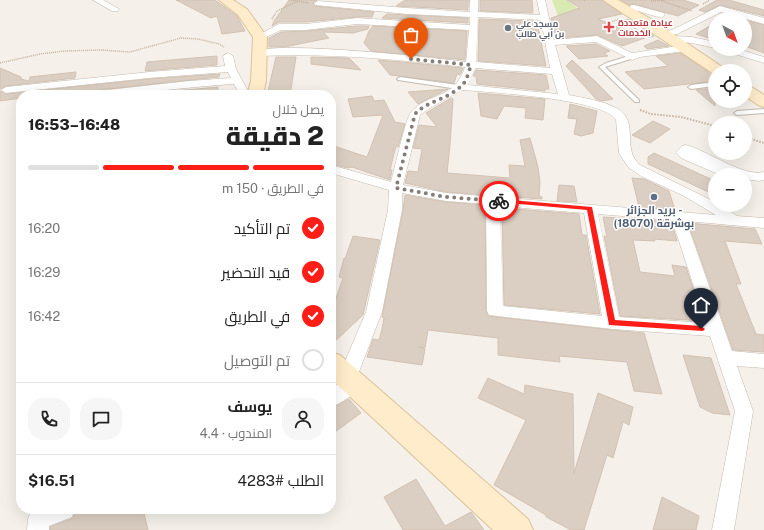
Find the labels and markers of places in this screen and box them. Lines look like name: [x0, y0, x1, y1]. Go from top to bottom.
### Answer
place label: عيادة متعددة الخدمات: [618, 17, 673, 38]
pin: [394, 18, 428, 59]
place label: مسجد علي بن أبي طالب: [516, 18, 565, 42]
marker: عيادة متعددة الخدمات: [603, 21, 615, 33]
marker: مسجد علي بن أبي طالب: [503, 23, 513, 33]
marker: بريد الجزائر - بوشرقة (18070): [649, 192, 659, 202]
place label: بريد الجزائر - بوشرقة (18070): [614, 204, 694, 231]
pin: [684, 288, 718, 329]

